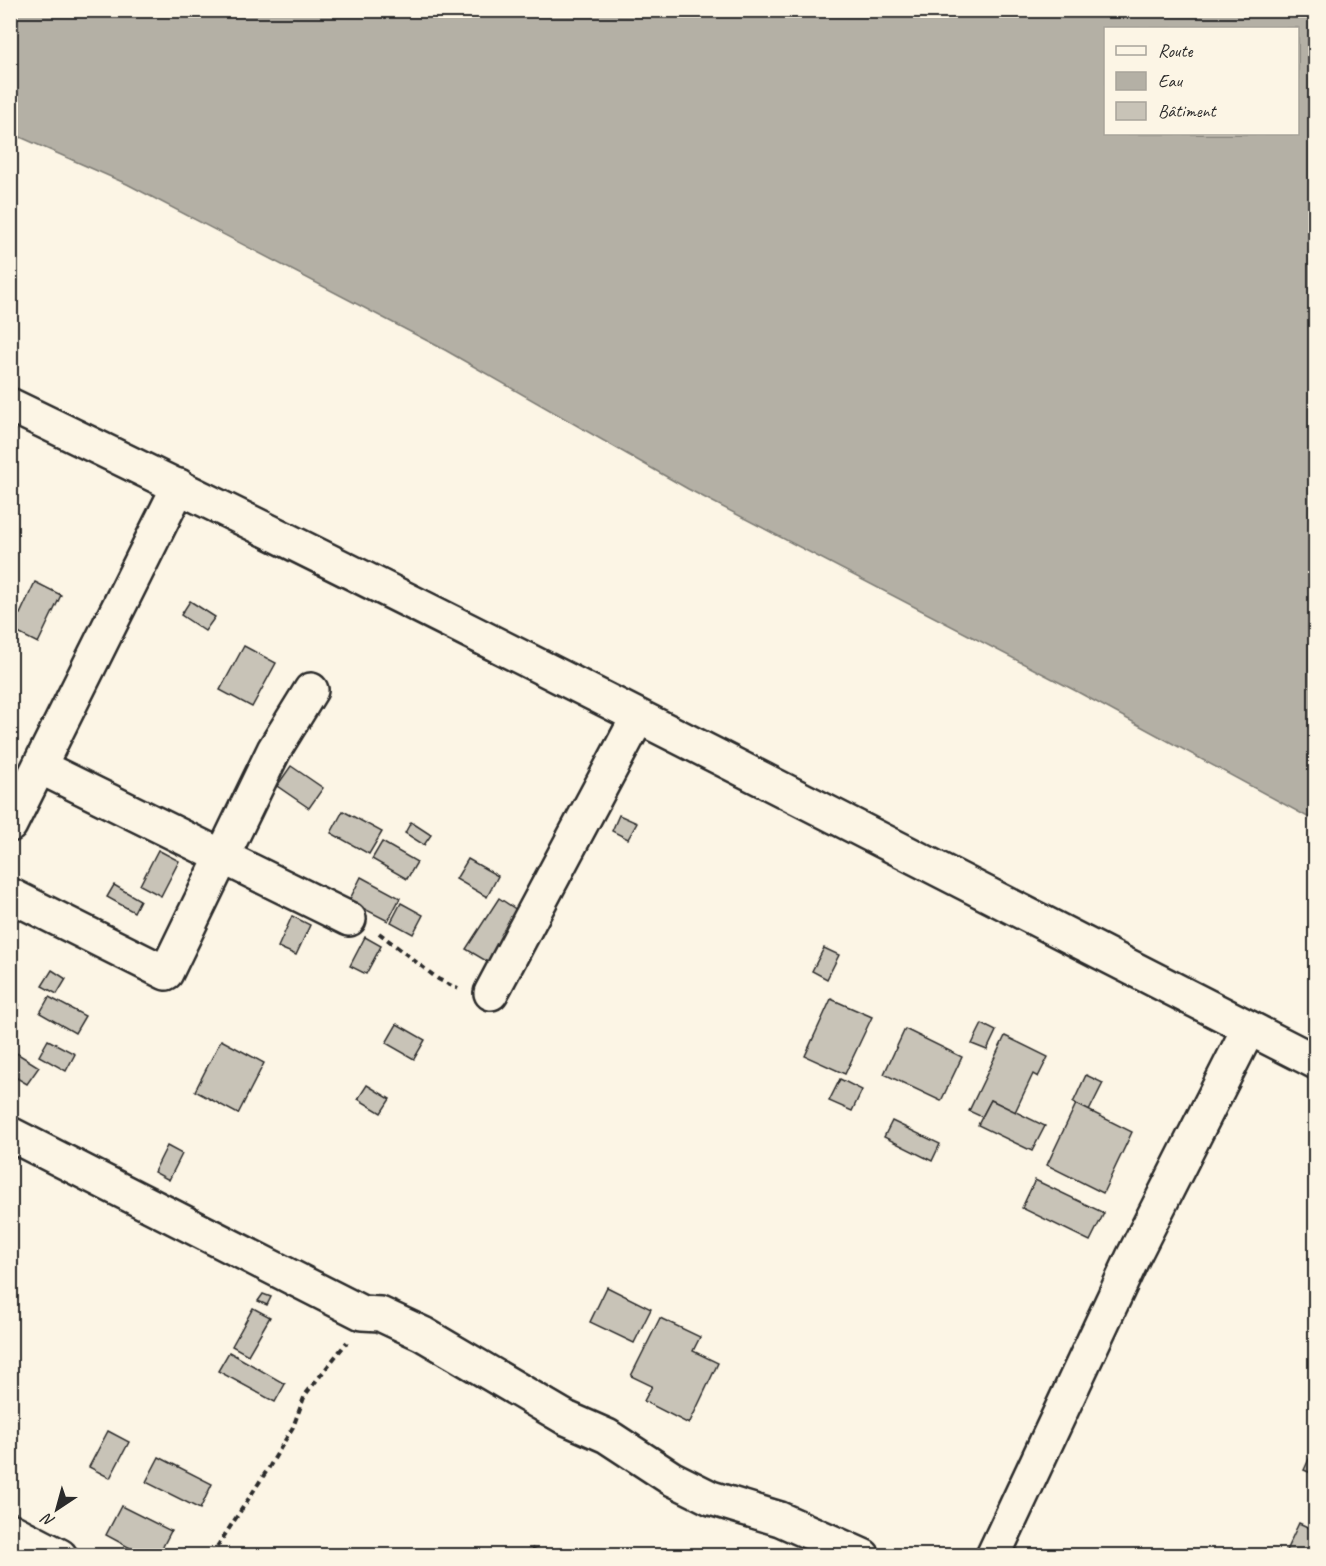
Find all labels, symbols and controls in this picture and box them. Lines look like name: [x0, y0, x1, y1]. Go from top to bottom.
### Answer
legend: [1104, 27, 1299, 135]
text: Route: [1158, 40, 1193, 62]
text: Eau: [1158, 70, 1183, 92]
text: Bâtiment: [1158, 100, 1218, 122]
north arrow: [27, 1479, 87, 1539]
text: N: [36, 1508, 59, 1531]

